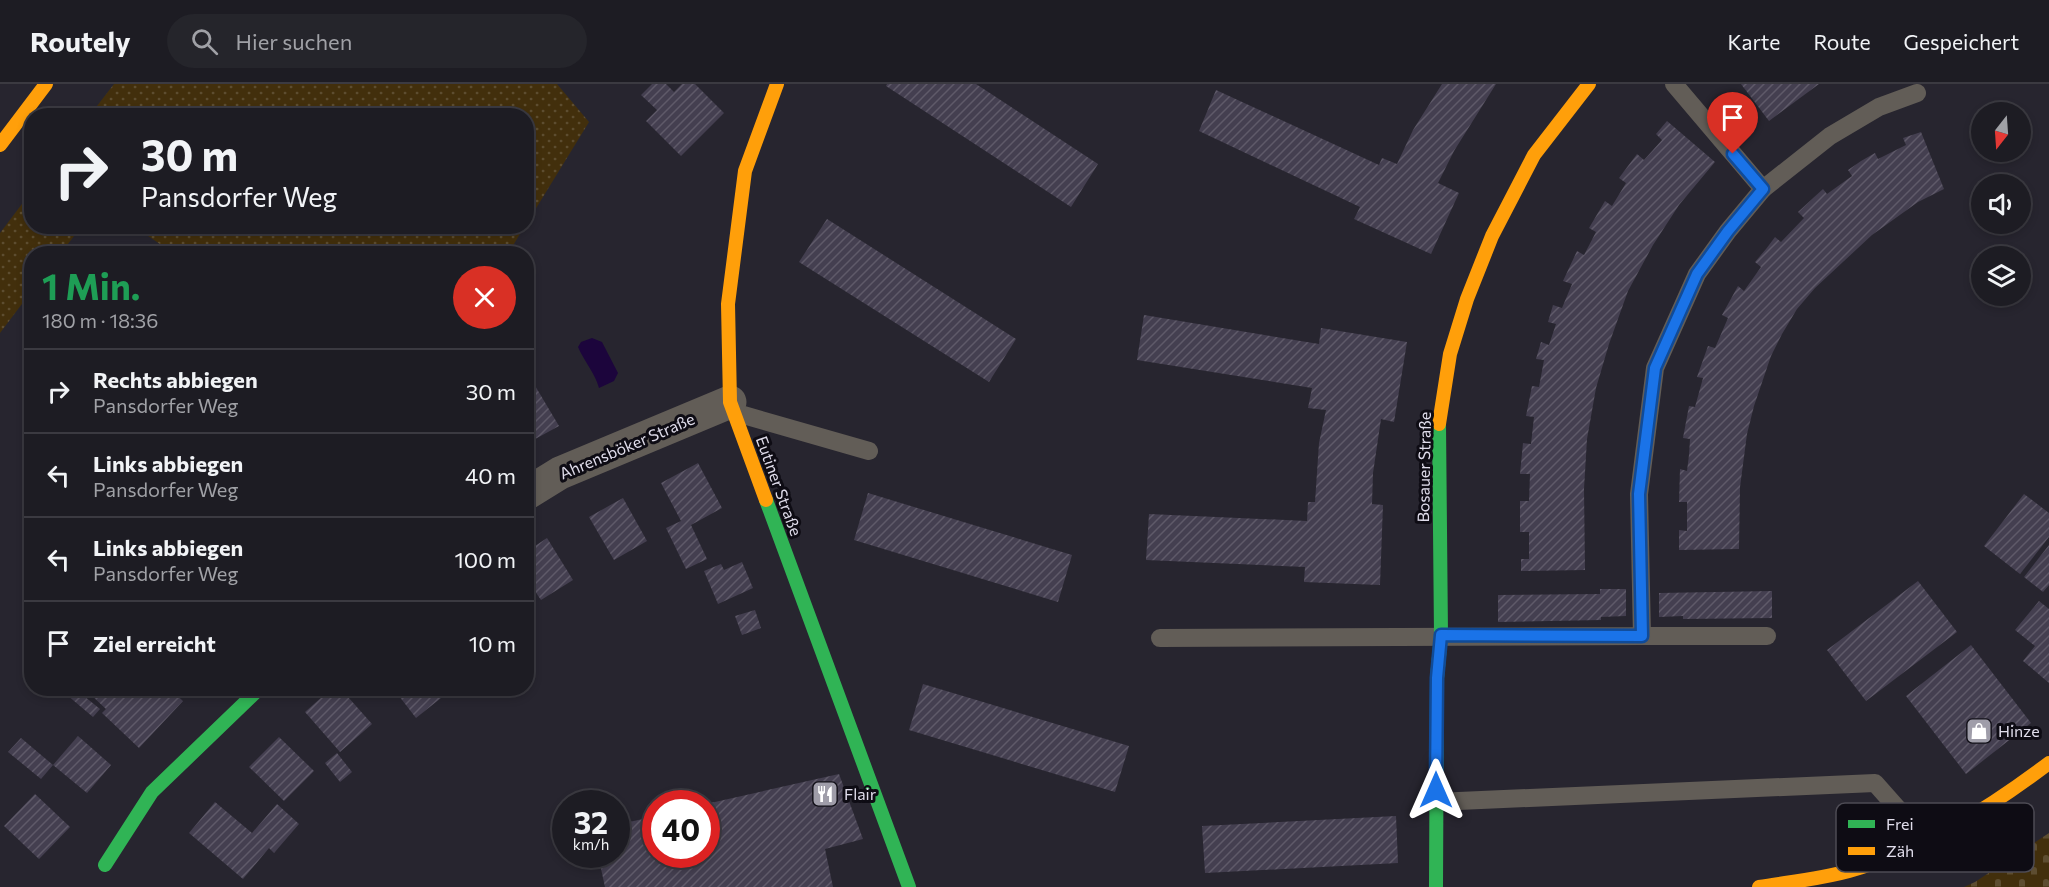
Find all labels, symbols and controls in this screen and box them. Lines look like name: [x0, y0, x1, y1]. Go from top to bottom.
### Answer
search box: [167, 14, 587, 68]
text: Routely: [30, 24, 131, 58]
icon: search: [188, 25, 221, 58]
text: Hier suchen: [236, 28, 352, 55]
text: Karte: [1727, 29, 1780, 54]
text: Route: [1813, 29, 1871, 54]
text: Gespeichert: [1904, 29, 2019, 54]
pin: [1707, 92, 1758, 154]
icon: arrive: [1716, 101, 1749, 134]
north arrow: [1971, 102, 2031, 162]
map controls: [1971, 102, 2031, 306]
text: 30 m: [141, 128, 238, 180]
icon: right: [42, 132, 120, 210]
button: sound: [1971, 174, 2031, 234]
text: Pansdorfer Weg: [141, 180, 337, 213]
button: layers: [1971, 246, 2031, 306]
text: 1 Min.: [42, 263, 140, 307]
button: close: [453, 266, 516, 329]
text: 180 m · 18:36: [42, 308, 158, 332]
text: Rechts abbiegen: [93, 366, 258, 393]
icon: right: [42, 375, 75, 408]
text: 30 m: [466, 378, 516, 405]
text: Pansdorfer Weg: [93, 393, 238, 417]
street label: Ahrensböker Straße: [556, 408, 697, 483]
street label: Bosauer Straße: [1413, 411, 1434, 523]
street label: Eutiner Straße: [753, 433, 806, 538]
text: Links abbiegen: [93, 450, 243, 477]
icon: left: [42, 459, 75, 492]
text: 40 m: [465, 462, 516, 489]
text: Pansdorfer Weg: [93, 477, 238, 501]
text: Links abbiegen: [93, 534, 243, 561]
icon: left: [42, 543, 75, 576]
text: 100 m: [454, 546, 516, 573]
text: Pansdorfer Weg: [93, 561, 238, 585]
icon: arrive: [42, 627, 75, 660]
text: Ziel erreicht: [93, 630, 216, 657]
text: 10 m: [469, 630, 516, 657]
shop icon: Hinze: [1964, 716, 1994, 746]
place label: Hinze: [1998, 721, 2040, 740]
position arrow: [1404, 758, 1468, 822]
restaurant icon: Flair: [810, 779, 840, 809]
place label: Flair: [844, 784, 877, 803]
speed limit sign: 40: [642, 790, 720, 868]
text: 32: [574, 803, 608, 840]
legend: [1836, 803, 2034, 872]
text: Frei: [1886, 814, 1914, 833]
text: km/h: [573, 835, 609, 853]
text: Zäh: [1886, 841, 1914, 860]

